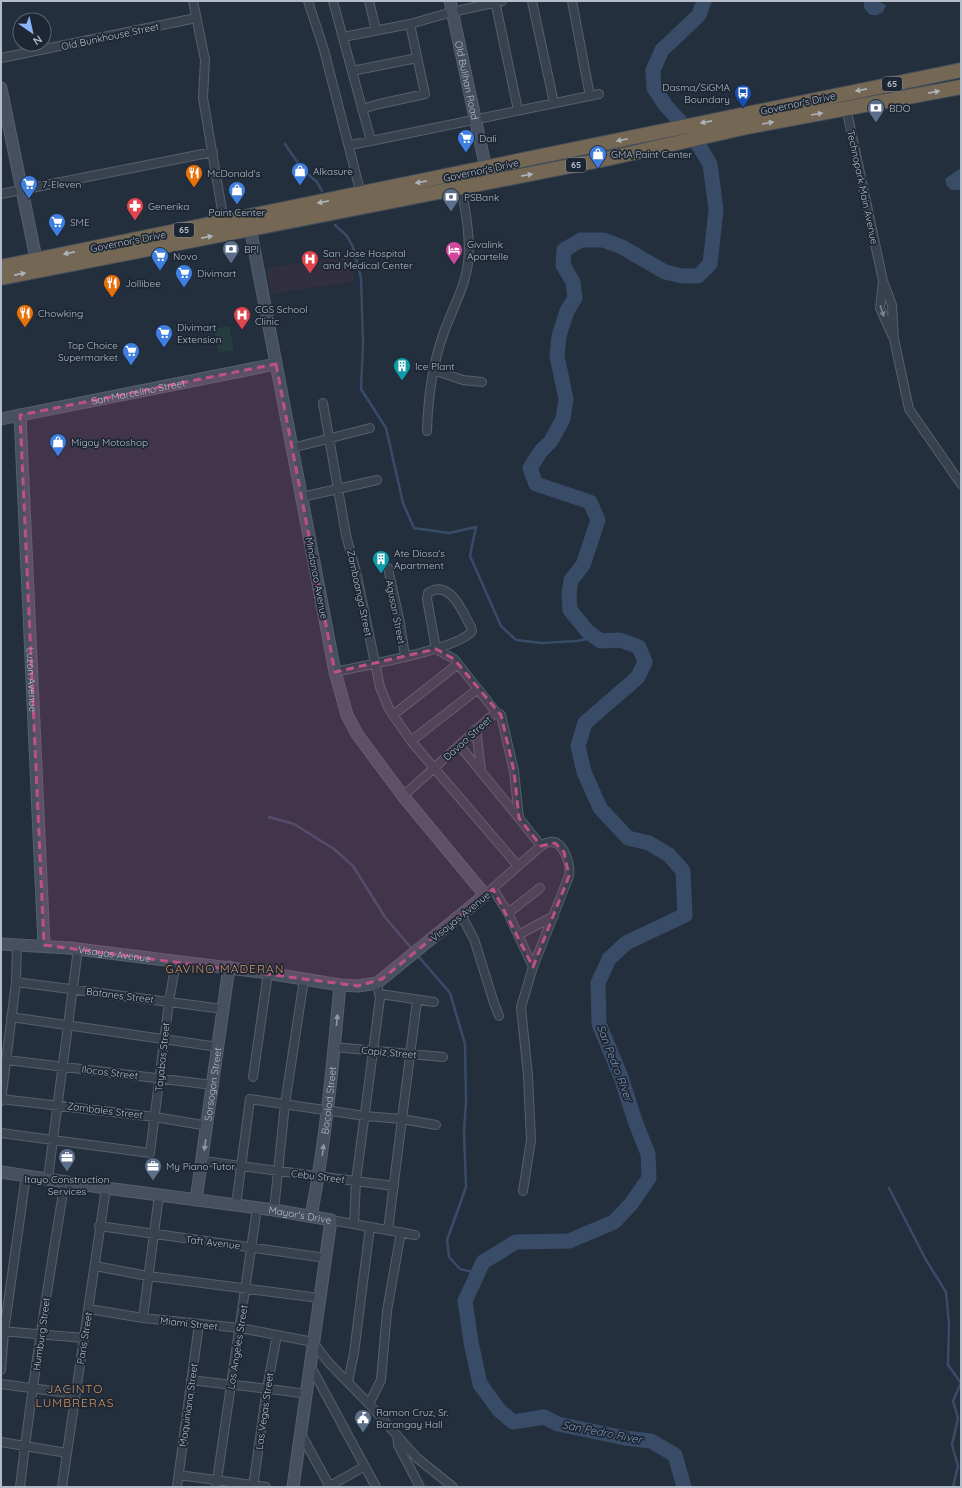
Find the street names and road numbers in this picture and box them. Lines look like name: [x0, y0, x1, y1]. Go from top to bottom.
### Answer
street label: Old Bunkhouse Street: [60, 20, 161, 53]
street label: Old Bulihan Road: [452, 40, 481, 121]
road number: 65: [882, 77, 902, 91]
street label: Governor's Drive: [759, 89, 837, 118]
street label: Technopark Main Avenue: [844, 129, 881, 246]
street label: Governor's Drive: [442, 156, 520, 185]
road number: 65: [566, 158, 586, 172]
road number: 65: [174, 223, 194, 237]
street label: Governor's Drive: [89, 228, 167, 255]
street label: San Marcelino Street: [90, 376, 187, 408]
street label: Mindanao Avenue: [302, 536, 331, 620]
street label: Zamboanga Street: [344, 549, 375, 638]
street label: Agusan Street: [383, 579, 408, 646]
street label: Luzon Avenue: [24, 647, 39, 713]
street label: Davao Street: [440, 713, 495, 763]
street label: Visayas Avenue: [428, 888, 493, 944]
street label: Visayas Avenue: [77, 943, 152, 965]
street label: Batanes Street: [85, 985, 155, 1006]
street label: Tayabas Street: [152, 1021, 173, 1092]
street label: Capiz Street: [361, 1044, 418, 1061]
street label: Sorsogon Street: [201, 1046, 225, 1122]
street label: Ilocos Street: [81, 1063, 139, 1082]
street label: Bacolod Street: [318, 1065, 339, 1135]
street label: Zambales Street: [66, 1099, 144, 1122]
street label: Cebu Street: [290, 1167, 346, 1186]
street label: Mayor's Drive: [268, 1203, 333, 1227]
street label: Taft Avenue: [185, 1233, 241, 1252]
street label: Humburg Street: [30, 1296, 53, 1371]
street label: Los Angeles Street: [224, 1303, 251, 1390]
street label: Paris Street: [74, 1310, 95, 1365]
street label: Miami Street: [160, 1314, 219, 1333]
street label: Maquiniana Street: [176, 1362, 201, 1448]
street label: Las Vegas Street: [253, 1371, 276, 1451]

